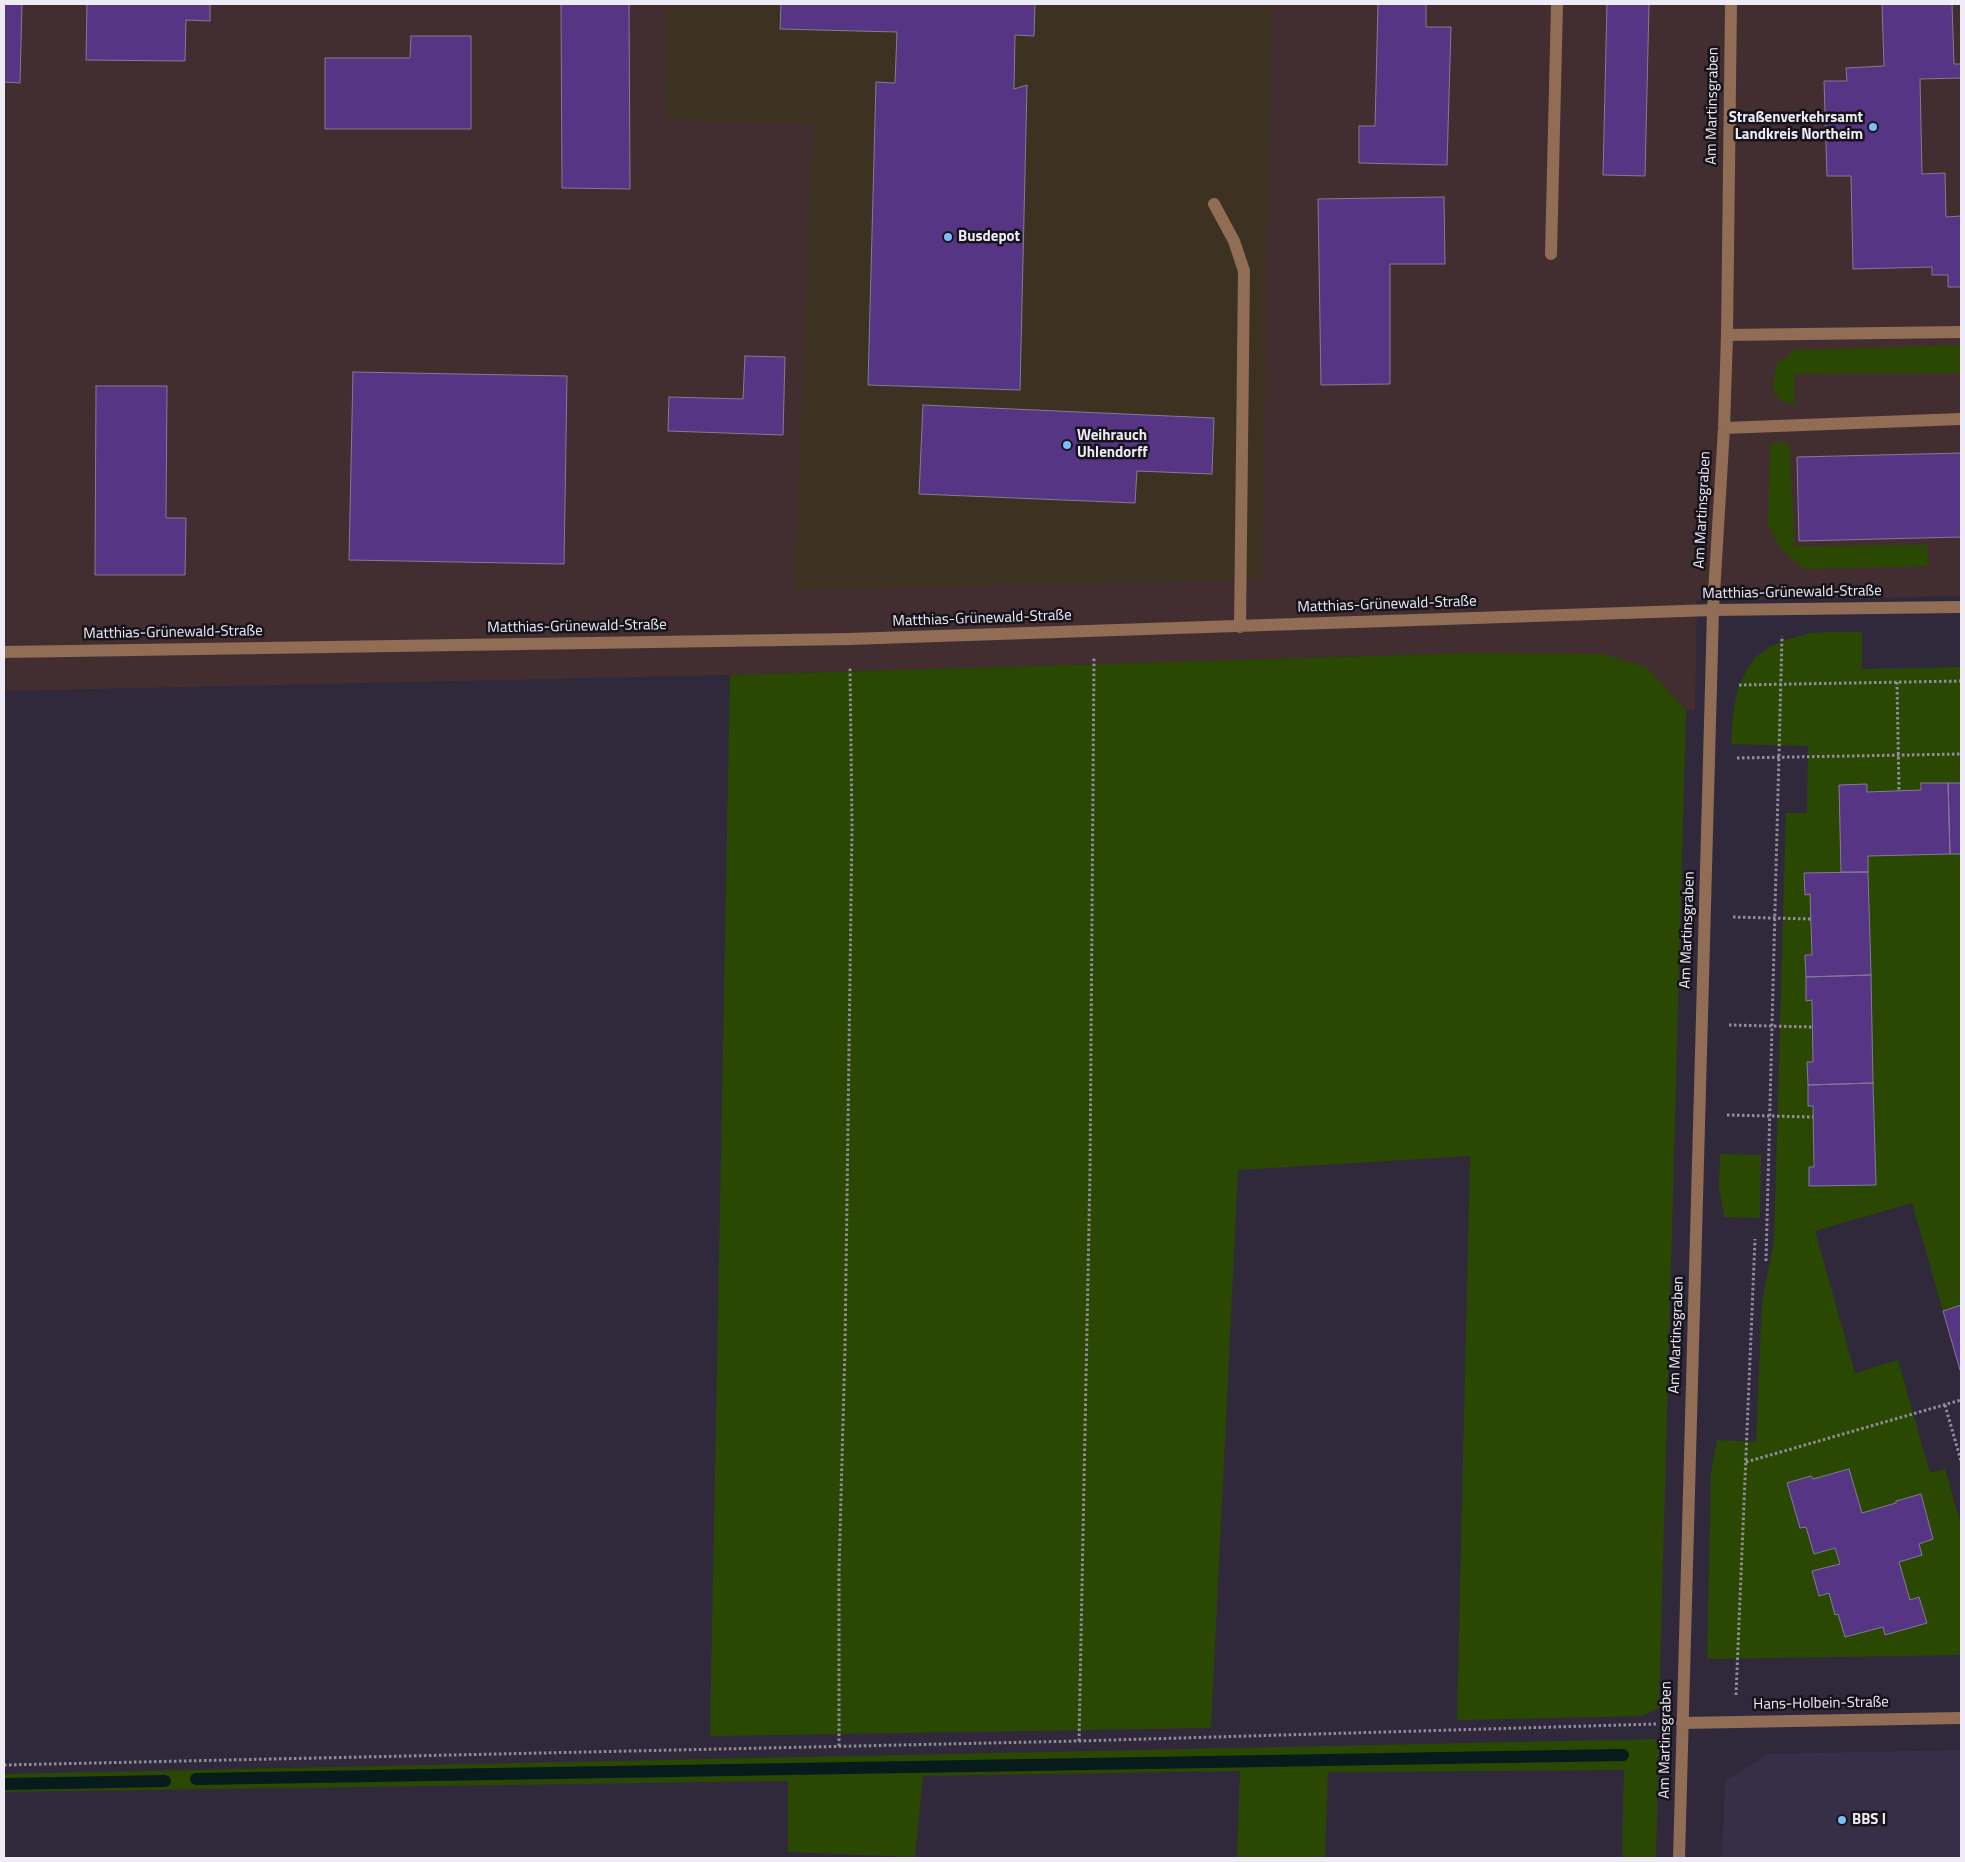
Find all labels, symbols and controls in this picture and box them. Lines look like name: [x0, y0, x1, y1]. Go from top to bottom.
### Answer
street label: Am Martinsgraben: [1703, 47, 1723, 165]
place label: Straßenverkehrsamt Landkreis Northeim: [1729, 109, 1863, 144]
marker: Straßenverkehrsamt Landkreis Northeim: [1867, 121, 1879, 133]
place label: Busdepot: [958, 228, 1020, 246]
marker: Busdepot: [942, 231, 954, 243]
place label: Weihrauch Uhlendorff: [1077, 427, 1148, 462]
marker: Weihrauch Uhlendorff: [1061, 439, 1073, 451]
street label: Am Martinsgraben: [1691, 451, 1715, 569]
street label: Matthias-Grünewald-Straße: [1702, 582, 1882, 604]
street label: Matthias-Grünewald-Straße: [1297, 593, 1477, 617]
street label: Matthias-Grünewald-Straße: [892, 607, 1072, 631]
street label: Matthias-Grünewald-Straße: [487, 616, 667, 638]
street label: Matthias-Grünewald-Straße: [83, 622, 263, 644]
street label: Am Martinsgraben: [1677, 871, 1699, 989]
street label: Am Martinsgraben: [1666, 1276, 1688, 1394]
street label: Am Martinsgraben: [1656, 1681, 1676, 1799]
street label: Hans-Holbein-Straße: [1753, 1694, 1889, 1714]
place label: BBS I: [1852, 1811, 1886, 1829]
marker: BBS I: [1836, 1814, 1848, 1826]

